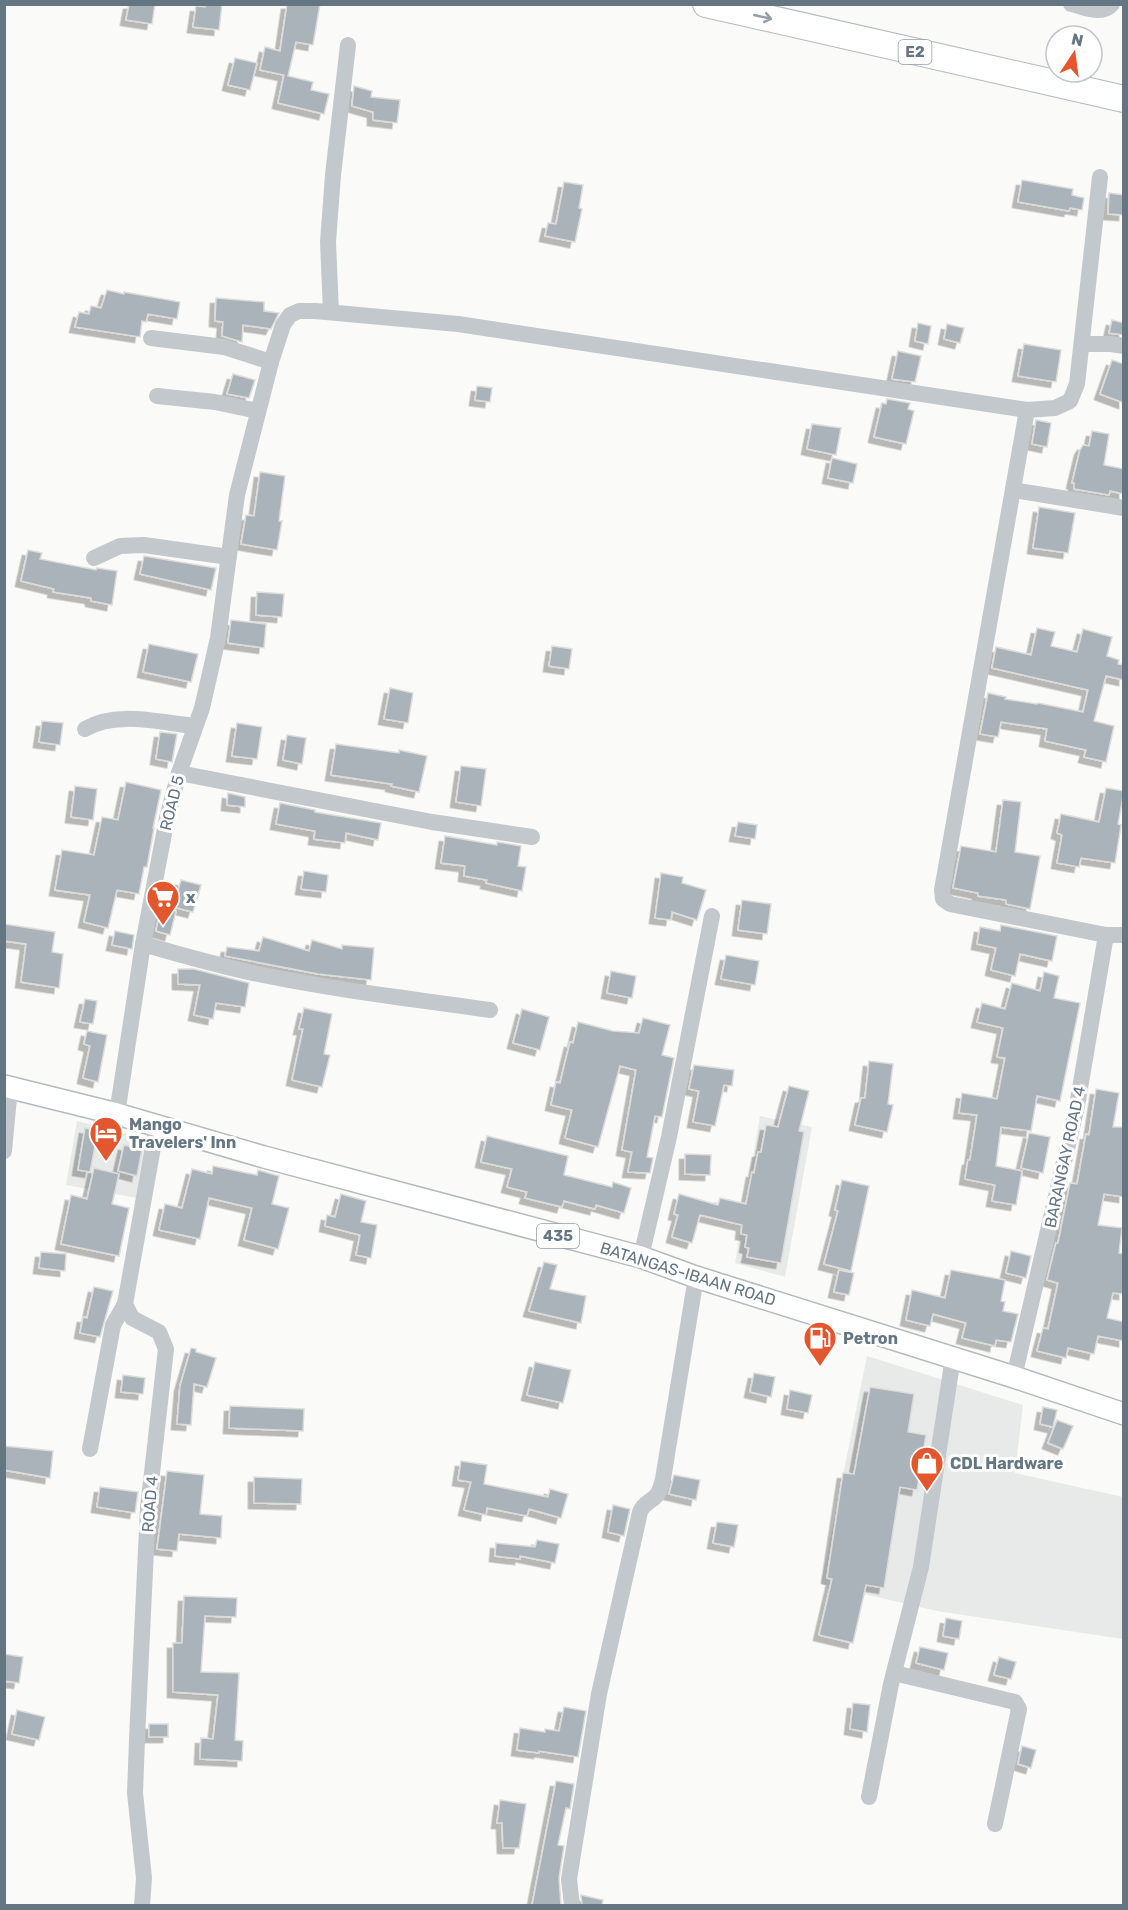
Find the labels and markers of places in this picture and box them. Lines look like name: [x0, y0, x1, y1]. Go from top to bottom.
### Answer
supermarket icon: x: [145, 879, 181, 926]
place label: x: [186, 888, 196, 907]
hotel icon: Mango Travelers' Inn: [88, 1115, 124, 1162]
place label: Mango Travelers' Inn: [129, 1115, 236, 1152]
fuel station icon: Petron: [802, 1320, 838, 1367]
place label: Petron: [843, 1329, 898, 1348]
shop icon: CDL Hardware: [909, 1445, 945, 1492]
place label: CDL Hardware: [950, 1454, 1063, 1473]

